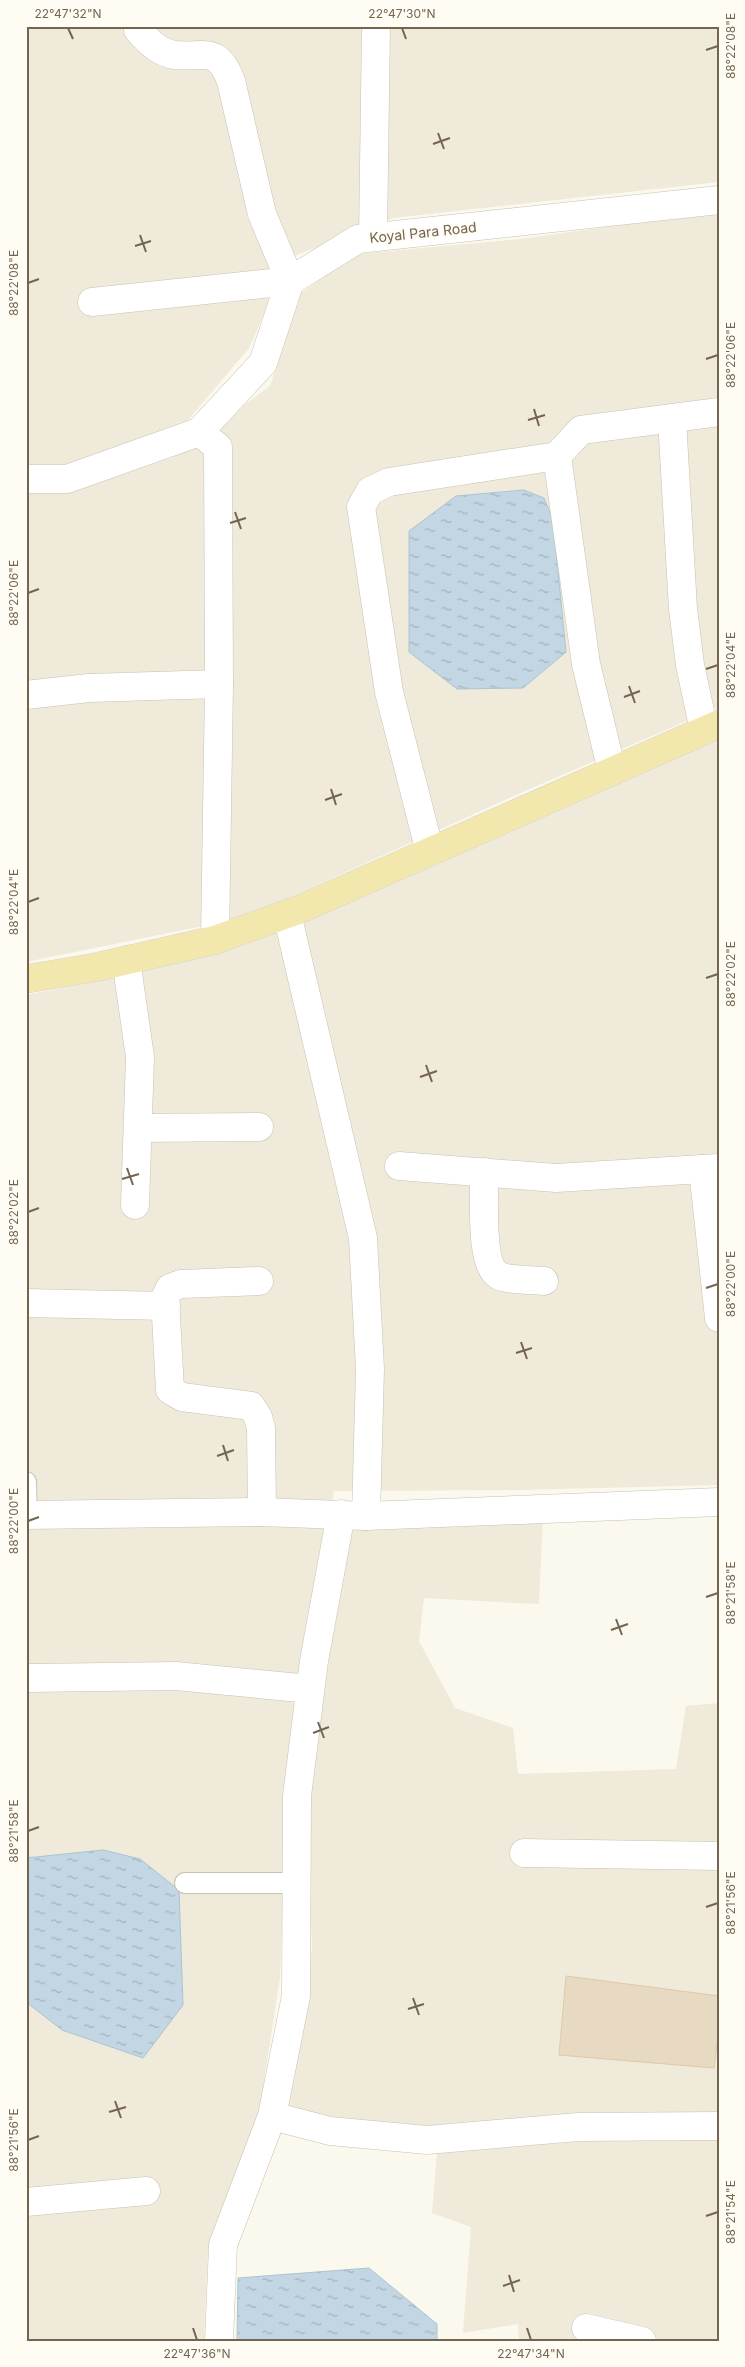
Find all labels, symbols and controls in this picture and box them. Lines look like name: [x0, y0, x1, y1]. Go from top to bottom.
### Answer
text: 22°47'32"N: [34, 6, 102, 21]
text: 22°47'30"N: [368, 6, 436, 21]
text: 88°22'08"E: [723, 13, 738, 79]
street label: Koyal Para Road: [369, 218, 477, 246]
text: 88°22'08"E: [6, 250, 21, 316]
text: 88°22'06"E: [723, 322, 738, 388]
text: 88°22'06"E: [6, 560, 21, 626]
text: 88°22'04"E: [723, 632, 738, 698]
text: 88°22'04"E: [6, 869, 21, 935]
text: 88°22'02"E: [723, 941, 738, 1007]
text: 88°22'02"E: [6, 1179, 21, 1245]
text: 88°22'00"E: [723, 1251, 738, 1317]
text: 88°22'00"E: [6, 1488, 21, 1554]
text: 88°21'58"E: [723, 1561, 738, 1625]
text: 88°21'58"E: [6, 1799, 21, 1863]
text: 88°21'56"E: [723, 1871, 738, 1935]
text: 88°21'56"E: [6, 2108, 21, 2172]
text: 88°21'54"E: [723, 2180, 738, 2244]
text: 22°47'36"N: [163, 2346, 231, 2361]
text: 22°47'34"N: [497, 2346, 565, 2361]

